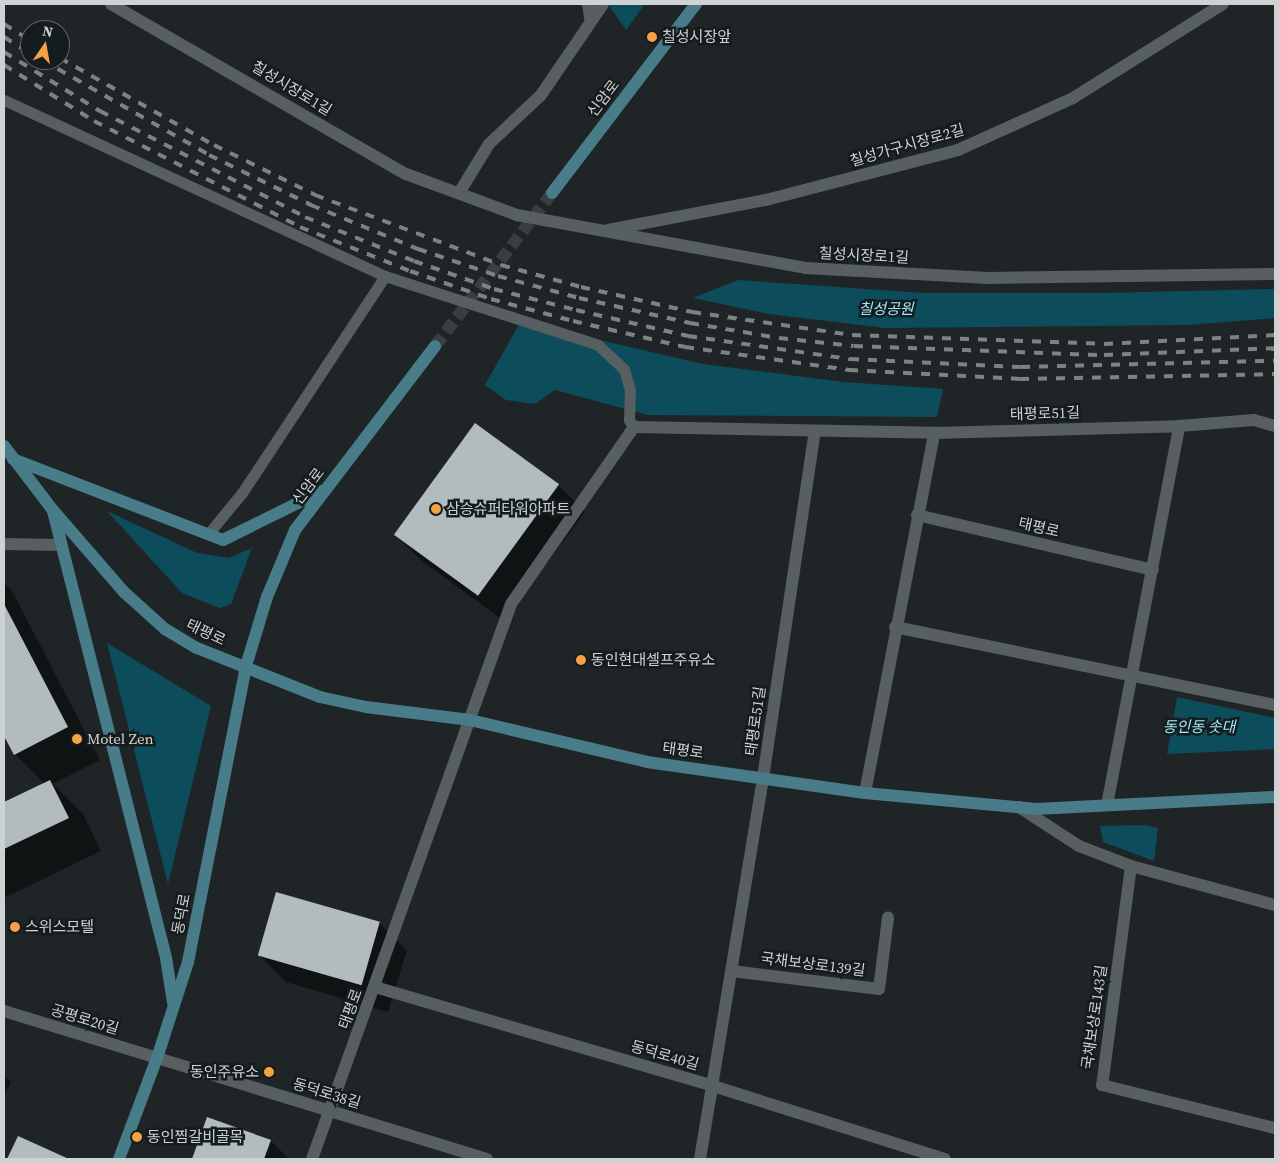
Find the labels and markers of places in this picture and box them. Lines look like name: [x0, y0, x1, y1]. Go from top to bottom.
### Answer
place label: 칠성시장앞: [662, 28, 731, 46]
marker: 칠성시장앞: [646, 31, 658, 43]
place label: 삼승슈퍼타워아파트: [446, 500, 570, 518]
marker: 삼승슈퍼타워아파트: [430, 503, 442, 515]
place label: 동인현대셀프주유소: [591, 651, 715, 669]
marker: 동인현대셀프주유소: [575, 654, 587, 666]
place label: Motel Zen: [87, 730, 154, 748]
marker: Motel Zen: [71, 733, 83, 745]
place label: 스위스모텔: [25, 918, 94, 936]
marker: 스위스모텔: [9, 921, 21, 933]
place label: 동인주유소: [190, 1063, 259, 1081]
marker: 동인주유소: [263, 1066, 275, 1078]
place label: 동인찜갈비골목: [147, 1128, 244, 1146]
marker: 동인찜갈비골목: [131, 1131, 143, 1143]

